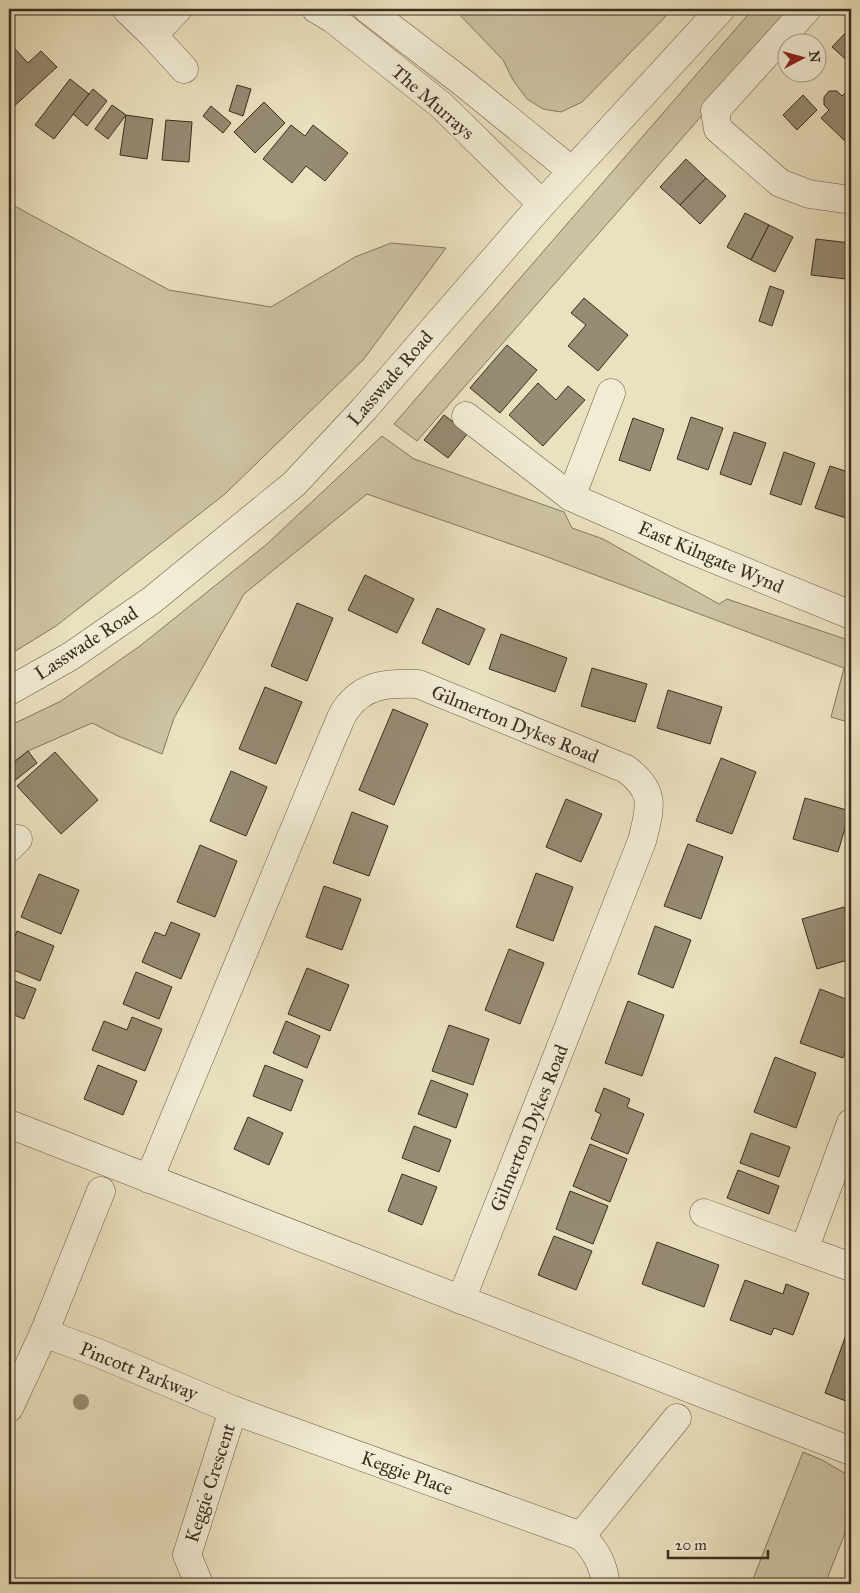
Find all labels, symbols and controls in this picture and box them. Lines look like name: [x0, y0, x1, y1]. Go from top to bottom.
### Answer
north arrow: [778, 32, 828, 82]
text: N: [805, 50, 824, 64]
street label: The Murrays: [387, 60, 479, 144]
street label: Lasswade Road: [342, 325, 438, 430]
street label: East Kilngate Wynd: [634, 516, 788, 599]
street label: Lasswade Road: [30, 601, 142, 685]
street label: Gilmerton Dykes Road: [428, 680, 602, 768]
street label: Gilmerton Dykes Road: [485, 1041, 573, 1215]
street label: Pincott Parkway: [77, 1337, 202, 1406]
street label: Keggie Crescent: [180, 1420, 241, 1546]
street label: Keggie Place: [358, 1446, 456, 1501]
scale bar: [668, 1528, 768, 1560]
text: 20 m: [675, 1536, 707, 1554]

